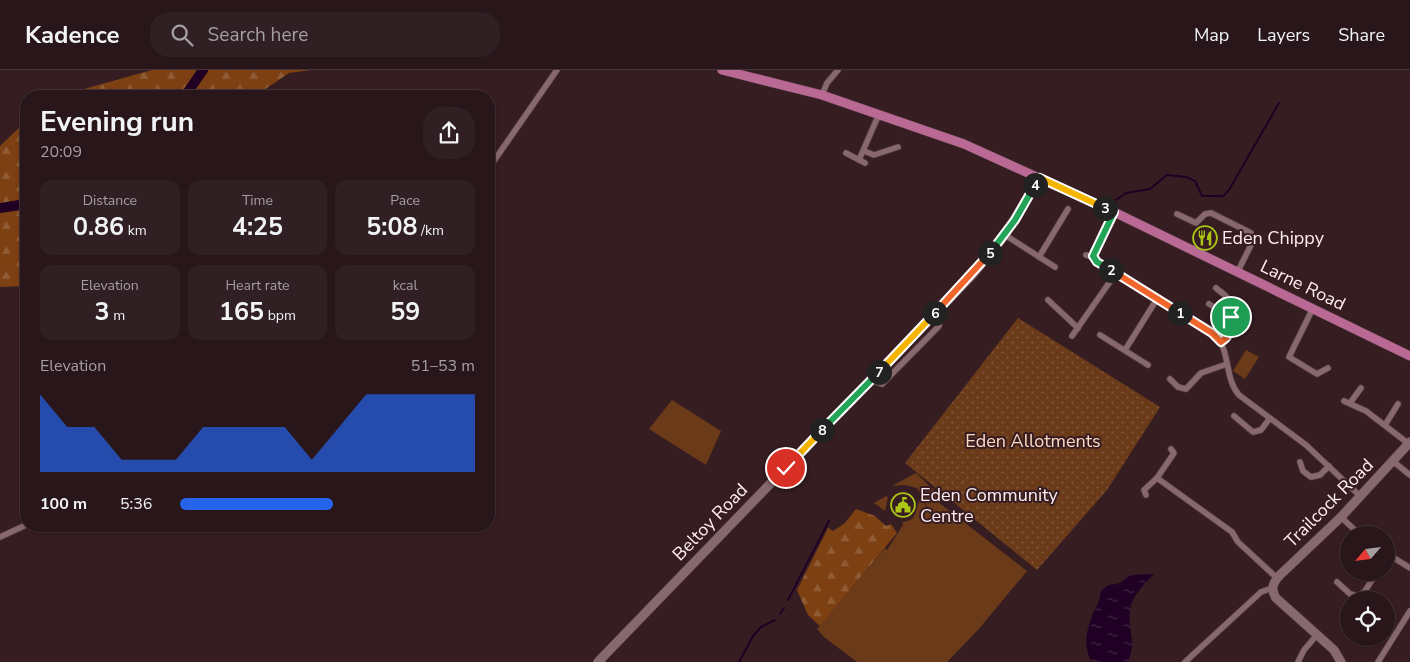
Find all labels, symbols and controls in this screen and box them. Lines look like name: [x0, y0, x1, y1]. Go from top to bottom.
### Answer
search box: [150, 12, 500, 57]
text: Kadence: [25, 19, 120, 51]
icon: search: [168, 21, 196, 49]
text: Search here: [208, 22, 308, 48]
text: Map: [1194, 23, 1229, 47]
text: Layers: [1257, 23, 1310, 47]
text: Share: [1338, 23, 1385, 47]
text: Evening run: [40, 103, 194, 141]
button: share: [423, 107, 475, 159]
text: 20:09: [40, 141, 82, 163]
pin: 4: [1022, 172, 1048, 198]
text: 4: [1031, 176, 1040, 195]
text: Distance: [83, 191, 137, 210]
text: Time: [242, 191, 273, 210]
text: Pace: [390, 191, 420, 210]
pin: 3: [1092, 196, 1118, 220]
text: 3: [1101, 199, 1110, 218]
text: 0.86: [73, 210, 124, 244]
text: 4:25: [232, 210, 283, 244]
text: 5:08: [366, 210, 418, 244]
text: km: [124, 221, 147, 240]
text: /km: [418, 221, 444, 240]
restaurant icon: Eden Chippy: [1192, 225, 1218, 251]
place label: Eden Chippy: [1222, 226, 1325, 250]
pin: 5: [978, 240, 1002, 266]
text: 5: [986, 244, 995, 263]
street label: Larne Road: [1256, 254, 1350, 316]
pin: 2: [1098, 258, 1124, 282]
text: 2: [1107, 261, 1116, 280]
text: Elevation: [81, 276, 139, 295]
text: Heart rate: [225, 276, 290, 295]
text: kcal: [393, 276, 418, 295]
text: 3: [95, 295, 110, 329]
text: 165: [219, 295, 264, 329]
text: 59: [390, 295, 420, 329]
pin: [1210, 296, 1252, 338]
pin: 6: [922, 300, 948, 326]
pin: 1: [1168, 300, 1192, 326]
icon: arrive: [1217, 303, 1245, 331]
text: 6: [931, 304, 940, 323]
text: 1: [1176, 304, 1185, 323]
text: m: [110, 306, 125, 325]
text: bpm: [264, 306, 296, 325]
text: Elevation: [40, 355, 106, 377]
text: 51–53 m: [411, 355, 475, 377]
pin: 7: [866, 360, 892, 384]
text: 7: [875, 363, 884, 382]
pin: 8: [810, 418, 834, 442]
text: 8: [818, 421, 827, 440]
park label: Eden Allotments: [965, 429, 1101, 453]
pin: [765, 447, 807, 489]
street label: Trailcock Road: [1279, 453, 1379, 553]
icon: check: [772, 454, 800, 482]
street label: Beltoy Road: [667, 478, 753, 566]
place label: Eden Community Centre: [920, 483, 1059, 528]
public building icon: Eden Community Centre: [890, 492, 916, 518]
text: 100 m: [40, 493, 87, 515]
text: 5:36: [120, 493, 152, 515]
north arrow: [1340, 526, 1395, 581]
map controls: [1340, 526, 1395, 646]
button: locate: [1340, 591, 1395, 646]

